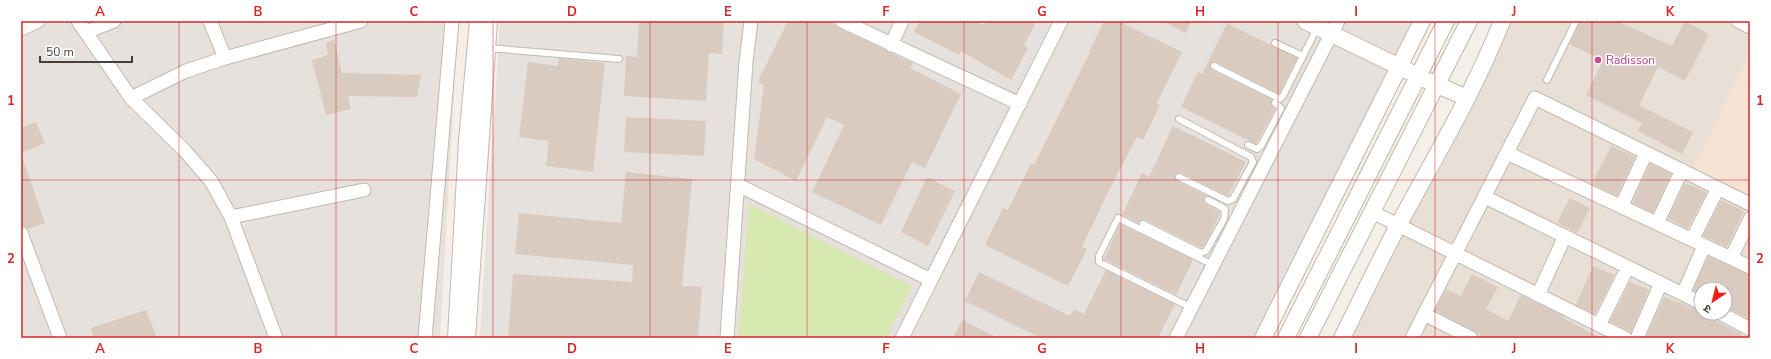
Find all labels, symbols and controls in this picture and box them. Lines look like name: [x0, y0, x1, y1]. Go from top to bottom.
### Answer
text: A: [95, 3, 105, 21]
text: B: [254, 3, 263, 21]
text: C: [410, 3, 419, 21]
text: D: [567, 3, 577, 21]
text: E: [724, 3, 732, 21]
text: F: [882, 3, 890, 21]
text: G: [1037, 3, 1047, 21]
text: H: [1195, 3, 1205, 21]
text: I: [1354, 3, 1358, 21]
text: J: [1511, 3, 1516, 21]
text: K: [1666, 3, 1675, 21]
scale bar: [40, 38, 132, 64]
text: 50 m: [46, 44, 74, 60]
place label: Radisson: [1606, 52, 1655, 68]
marker: Radisson: [1593, 55, 1603, 65]
text: 1: [7, 92, 15, 110]
text: 1: [1756, 92, 1764, 110]
text: 2: [7, 250, 15, 268]
text: 2: [1756, 250, 1764, 268]
north arrow: [1693, 281, 1733, 321]
text: उ: [1700, 300, 1714, 317]
text: A: [95, 340, 105, 358]
text: B: [254, 340, 263, 358]
text: C: [410, 340, 419, 358]
text: D: [567, 340, 577, 358]
text: E: [724, 340, 732, 358]
text: F: [882, 340, 890, 358]
text: G: [1037, 340, 1047, 358]
text: H: [1195, 340, 1205, 358]
text: I: [1354, 340, 1358, 358]
text: J: [1511, 340, 1516, 358]
text: K: [1666, 340, 1675, 358]

